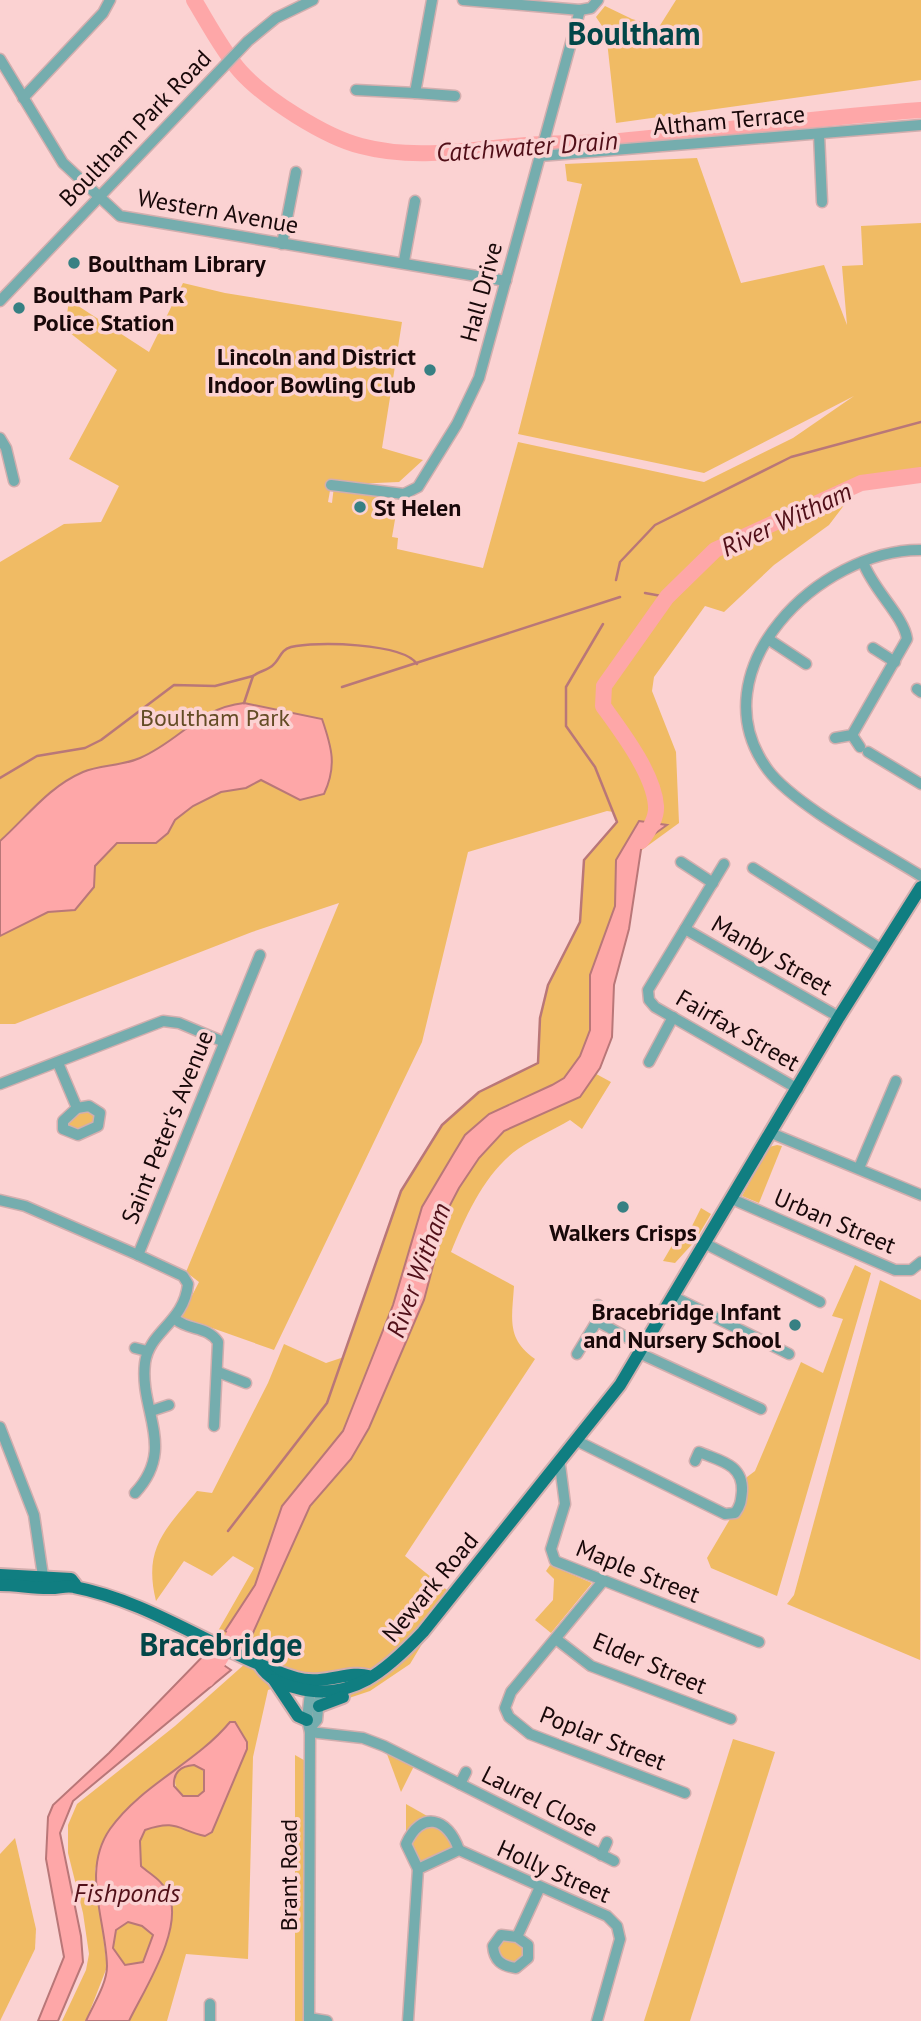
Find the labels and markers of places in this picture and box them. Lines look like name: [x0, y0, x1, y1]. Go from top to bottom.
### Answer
place label: Boultham Library: [88, 248, 266, 279]
marker: Boultham Library: [66, 255, 82, 271]
place label: Boultham Park Police Station: [33, 279, 184, 338]
marker: Boultham Park Police Station: [11, 300, 27, 316]
place label: Lincoln and District Indoor Bowling Club: [207, 341, 417, 400]
marker: Lincoln and District Indoor Bowling Club: [422, 362, 438, 378]
place label: St Helen: [374, 492, 461, 523]
marker: St Helen: [352, 499, 368, 515]
marker: Walkers Crisps: [615, 1199, 631, 1215]
place label: Walkers Crisps: [549, 1217, 697, 1248]
place label: Bracebridge Infant and Nursery School: [583, 1296, 782, 1355]
marker: Bracebridge Infant and Nursery School: [787, 1317, 803, 1333]

